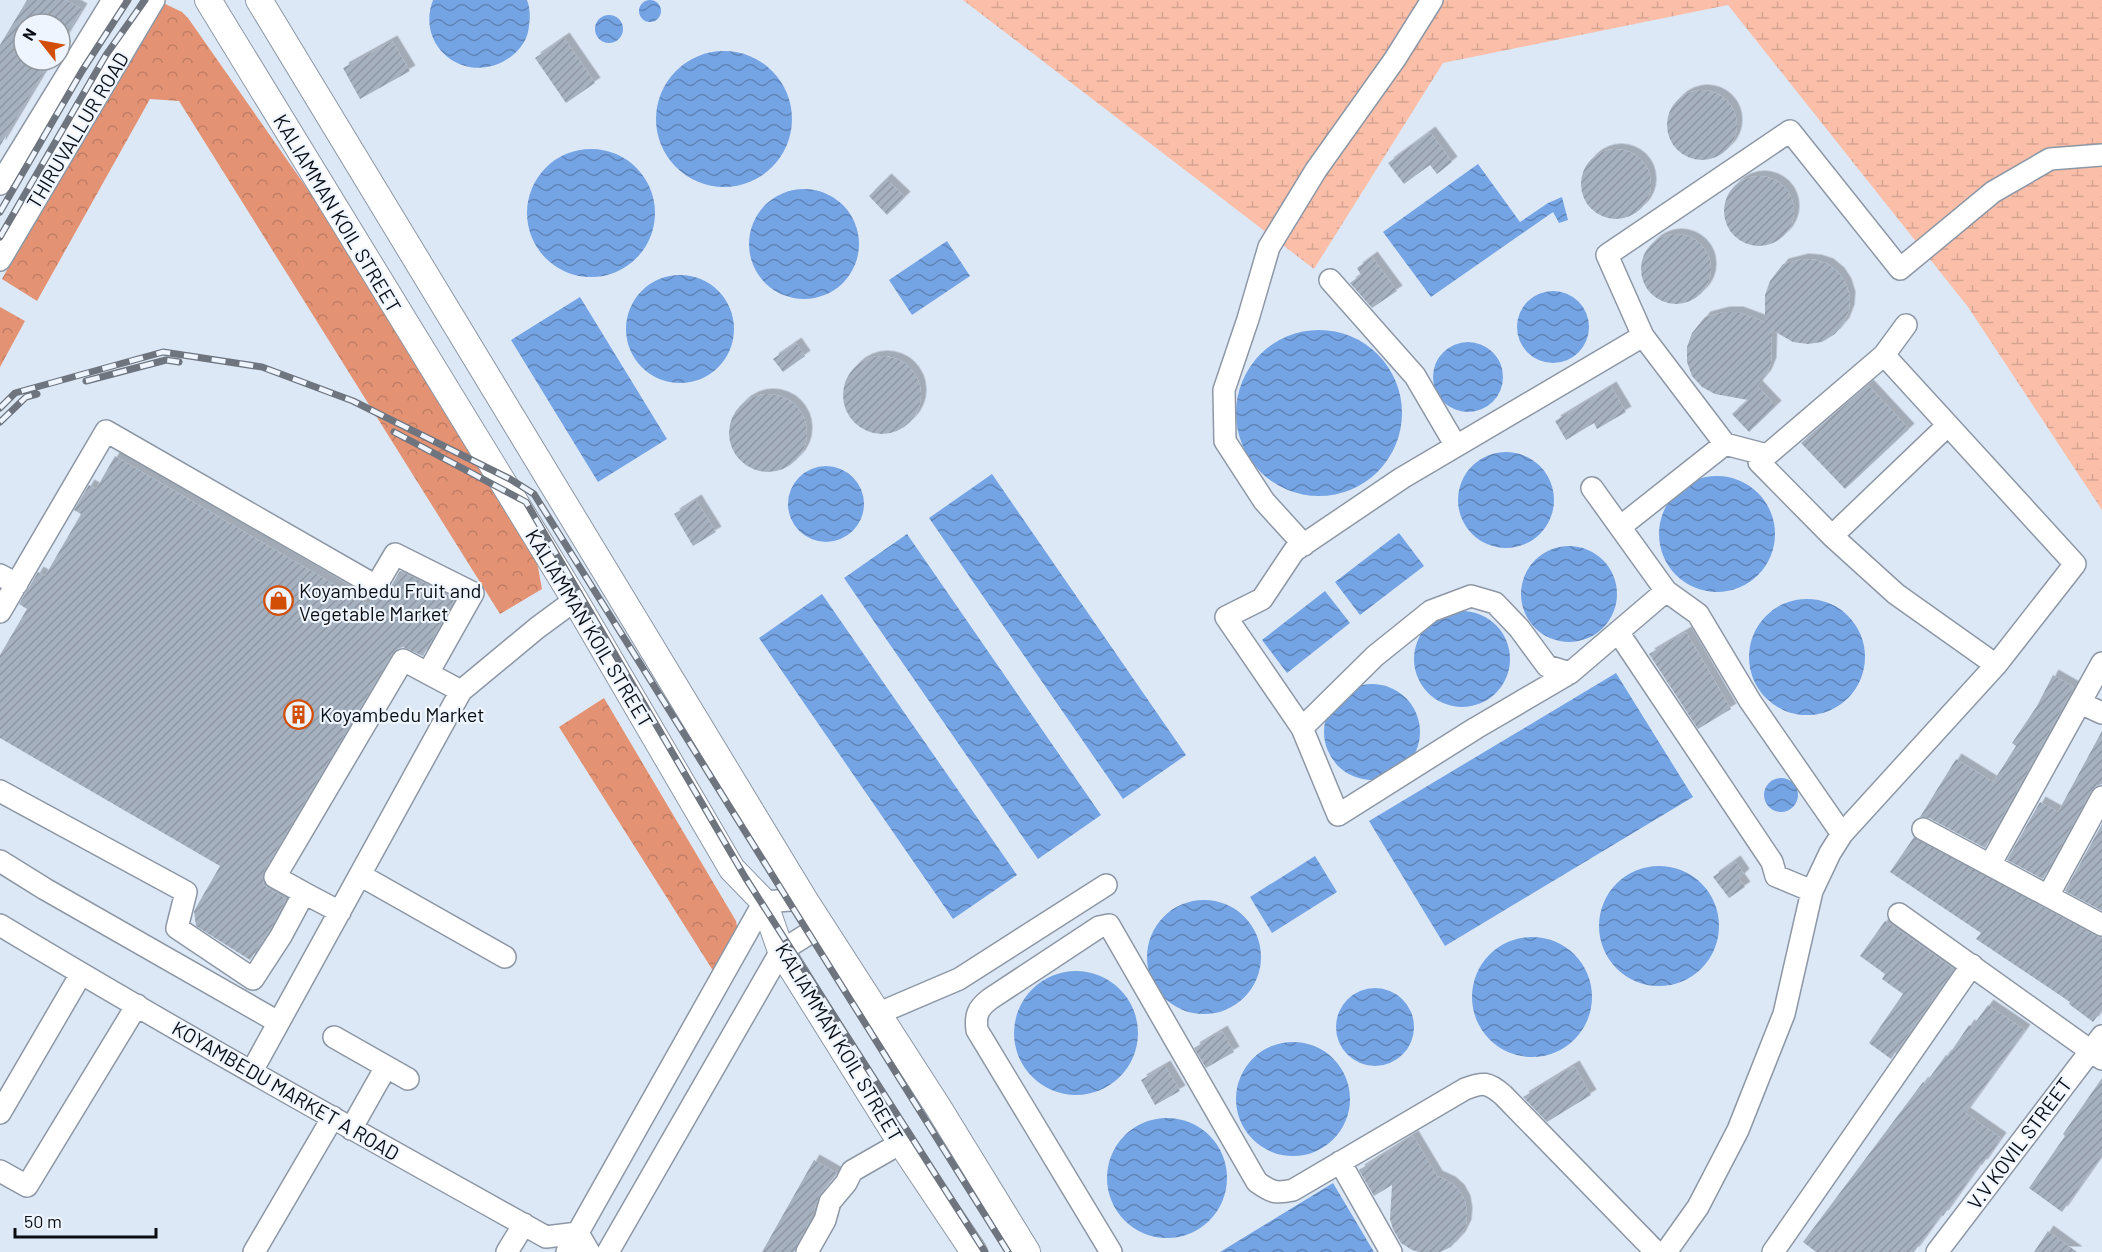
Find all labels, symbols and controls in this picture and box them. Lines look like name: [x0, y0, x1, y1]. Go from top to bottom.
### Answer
north arrow: [12, 12, 72, 72]
text: N: [18, 25, 40, 43]
street label: THIRUVALLUR ROAD: [21, 48, 133, 212]
street label: KALIAMMAN KOIL STREET: [269, 109, 407, 317]
street label: KALIAMMAN KOIL STREET: [521, 524, 659, 732]
place label: Koyambedu Fruit and Vegetable Market: [299, 578, 482, 625]
shop icon: Koyambedu Fruit and Vegetable Market: [262, 585, 294, 617]
building icon: Koyambedu Market: [283, 698, 315, 730]
place label: Koyambedu Market: [320, 702, 484, 726]
street label: KALIAMMAN KOIL STREET: [771, 938, 909, 1146]
street label: KOYAMBEDU MARKET A ROAD: [168, 1015, 404, 1165]
street label: V.V KOVIL STREET: [1962, 1072, 2076, 1214]
scale bar: [15, 1201, 156, 1239]
text: 50 m: [24, 1210, 62, 1232]

